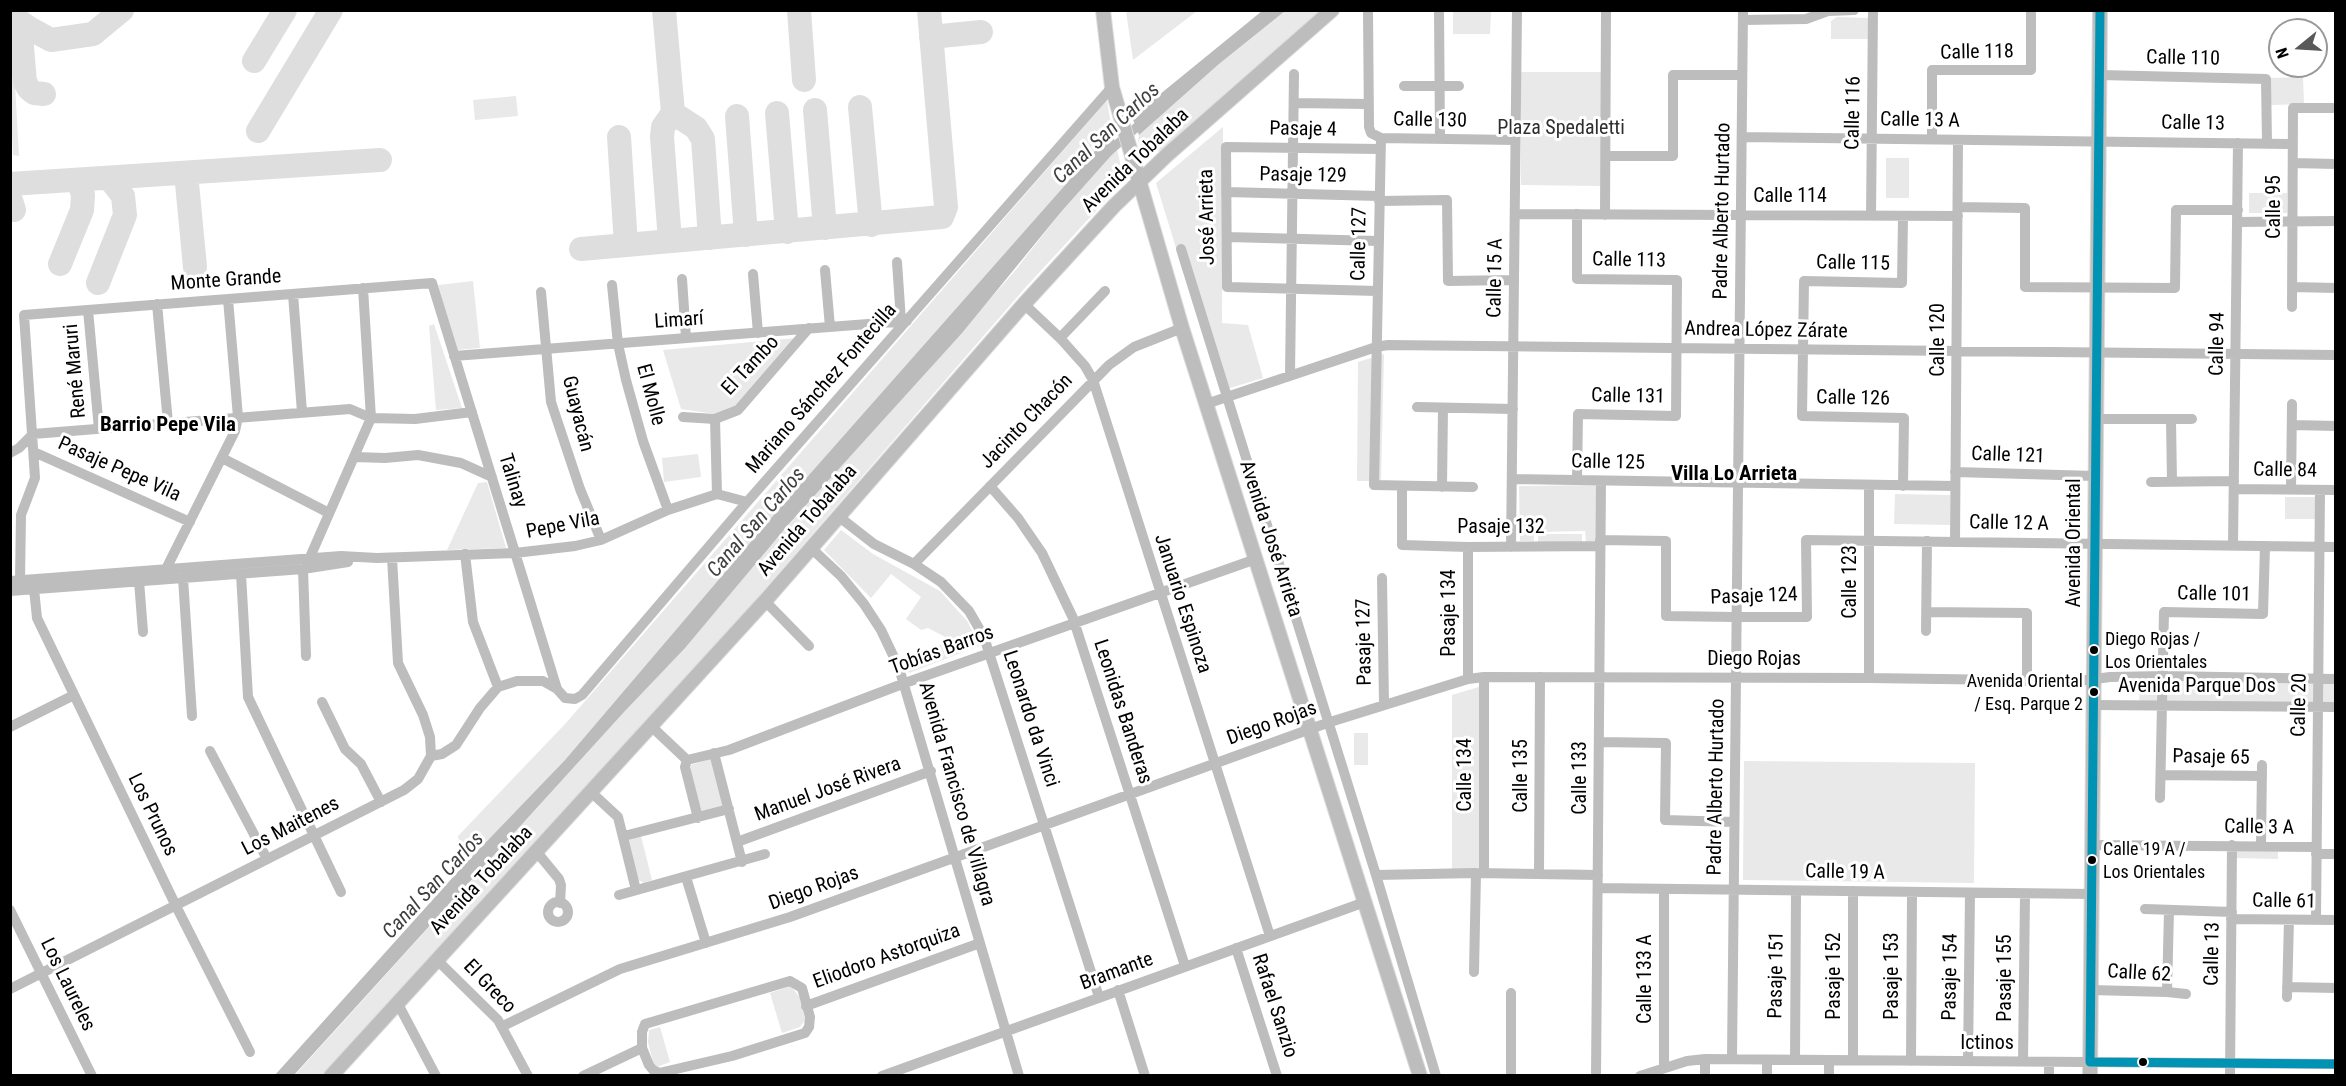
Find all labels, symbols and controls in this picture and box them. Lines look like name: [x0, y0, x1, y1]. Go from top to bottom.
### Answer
north arrow: [2268, 18, 2328, 78]
street label: Calle 118: [1940, 40, 2014, 66]
street label: Calle 110: [2146, 46, 2220, 72]
text: N: [2272, 46, 2293, 61]
street label: Calle 116: [1841, 76, 1867, 150]
water label: Canal San Carlos: [1048, 78, 1166, 190]
street label: Avenida Tobalaba: [1077, 104, 1195, 218]
street label: Calle 130: [1393, 108, 1467, 134]
street label: Calle 13 A: [1880, 108, 1960, 134]
street label: Calle 13: [2161, 111, 2225, 137]
street label: Pasaje 4: [1269, 117, 1337, 143]
park label: Plaza Spedaletti: [1497, 117, 1625, 141]
street label: Padre Alberto Hurtado: [1709, 122, 1737, 300]
street label: Pasaje 129: [1259, 163, 1347, 189]
street label: José Arrieta: [1195, 169, 1221, 265]
street label: Calle 95: [2263, 175, 2287, 239]
street label: Calle 114: [1753, 185, 1827, 209]
street label: Calle 127: [1347, 207, 1373, 281]
street label: Calle 15 A: [1483, 238, 1509, 318]
street label: Calle 113: [1592, 248, 1666, 274]
street label: Calle 115: [1816, 251, 1890, 277]
street label: Monte Grande: [170, 265, 282, 297]
street label: Mariano Sánchez Fontecilla: [742, 299, 902, 479]
street label: Calle 120: [1927, 303, 1951, 377]
street label: Limarí: [653, 307, 705, 335]
street label: Calle 94: [2205, 312, 2231, 376]
street label: Andrea López Zárate: [1684, 318, 1848, 344]
street label: René Maruri: [60, 323, 92, 419]
street label: El Tambo: [717, 331, 785, 401]
street label: El Molle: [630, 362, 670, 428]
street label: Jacinto Chacón: [976, 370, 1078, 474]
street label: Guayacán: [556, 374, 598, 454]
street label: Calle 131: [1591, 384, 1665, 410]
street label: Calle 126: [1816, 386, 1890, 412]
district label: Barrio Pepe Vila: [100, 413, 236, 439]
street label: Pasaje Pepe Vila: [54, 432, 184, 508]
street label: Calle 121: [1971, 443, 2045, 469]
street label: Calle 125: [1571, 450, 1645, 476]
street label: Talinay: [492, 451, 532, 511]
street label: Avenida José Arrieta: [1233, 458, 1307, 620]
street label: Calle 84: [2253, 458, 2317, 484]
street label: Avenida Tobalaba: [753, 460, 863, 582]
district label: Villa Lo Arrieta: [1671, 462, 1797, 488]
water label: Canal San Carlos: [703, 463, 811, 583]
street label: Avenida Oriental: [2063, 478, 2087, 608]
street label: Pepe Vila: [524, 507, 602, 545]
street label: Calle 12 A: [1969, 511, 2049, 537]
street label: Pasaje 132: [1457, 516, 1545, 540]
street label: Januario Espinoza: [1148, 531, 1216, 677]
street label: Calle 123: [1839, 545, 1863, 619]
street label: Pasaje 134: [1438, 569, 1462, 657]
street label: Calle 101: [2177, 582, 2251, 608]
street label: Pasaje 124: [1710, 583, 1798, 611]
street label: Pasaje 127: [1352, 598, 1378, 686]
street label: Tobías Barros: [887, 621, 997, 681]
place label: Diego Rojas / Los Orientales: [2105, 629, 2207, 672]
street label: Leonidas Banderas: [1087, 637, 1157, 787]
marker: Diego Rojas / Los Orientales: [2088, 644, 2100, 656]
street label: Leonardo da Vinci: [997, 648, 1063, 790]
street label: Diego Rojas: [1707, 648, 1801, 672]
place label: Avenida Oriental / Esq. Parque 2: [1967, 671, 2083, 714]
street label: Calle 20: [2287, 673, 2313, 737]
street label: Avenida Parque Dos: [2118, 675, 2276, 699]
street label: Avenida Francisco de Villagra: [912, 679, 1000, 909]
marker: Avenida Oriental / Esq. Parque 2: [2088, 686, 2100, 698]
street label: Diego Rojas: [1224, 697, 1320, 751]
street label: Padre Alberto Hurtado: [1703, 698, 1731, 876]
street label: Calle 134: [1454, 738, 1478, 812]
street label: Calle 135: [1510, 739, 1534, 813]
street label: Calle 133: [1569, 741, 1593, 815]
street label: Pasaje 65: [2172, 745, 2250, 771]
street label: Manuel José Rivera: [752, 752, 904, 828]
street label: Los Prunos: [122, 770, 182, 860]
street label: Los Maitenes: [238, 792, 344, 862]
street label: Calle 3 A: [2224, 815, 2294, 841]
street label: Avenida Tobalaba: [426, 822, 538, 940]
water label: Canal San Carlos: [378, 827, 490, 945]
place label: Calle 19 A / Los Orientales: [2103, 839, 2205, 882]
marker: Calle 19 A / Los Orientales: [2086, 854, 2098, 866]
street label: Calle 19 A: [1805, 860, 1885, 886]
street label: Diego Rojas: [766, 862, 862, 916]
street label: Calle 61: [2252, 889, 2316, 915]
street label: Eliodoro Astorquiza: [810, 919, 964, 995]
street label: Calle 13: [2200, 922, 2226, 986]
street label: Pasaje 151: [1764, 931, 1790, 1019]
street label: Pasaje 152: [1823, 932, 1847, 1020]
street label: Pasaje 153: [1881, 932, 1905, 1020]
street label: Pasaje 154: [1938, 933, 1964, 1021]
street label: Calle 133 A: [1634, 934, 1658, 1024]
street label: Pasaje 155: [1994, 934, 2018, 1022]
street label: Los Laureles: [34, 935, 100, 1035]
street label: Bramante: [1077, 948, 1157, 996]
street label: Rafael Sanzio: [1246, 951, 1302, 1061]
street label: El Greco: [458, 955, 520, 1019]
street label: Calle 62: [2107, 960, 2171, 988]
street label: Ictinos: [1960, 1032, 2014, 1056]
unlabelled marker: [2137, 1056, 2149, 1068]

